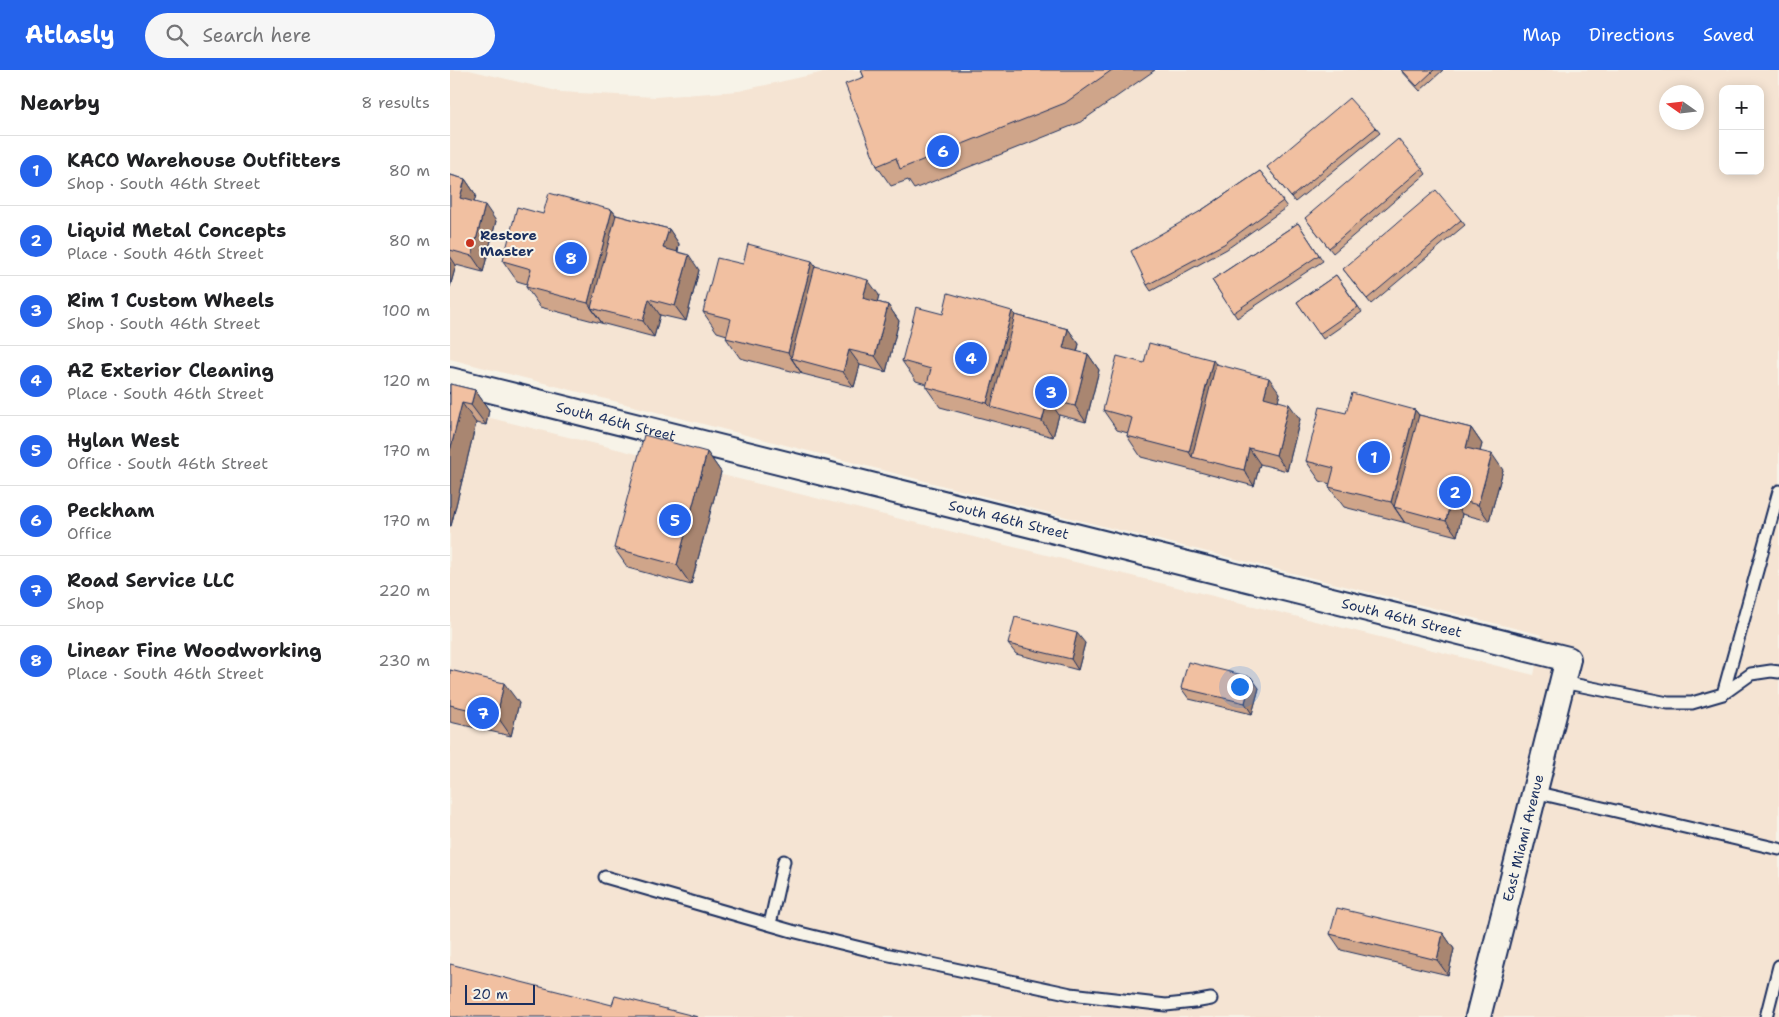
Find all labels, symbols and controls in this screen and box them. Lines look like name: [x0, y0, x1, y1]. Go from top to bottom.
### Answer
search box: [145, 13, 495, 58]
text: Atlasly: [25, 19, 115, 51]
icon: search: [163, 21, 191, 49]
text: Search here: [203, 23, 311, 48]
text: Map: [1523, 23, 1561, 47]
text: Directions: [1589, 23, 1675, 47]
text: Saved: [1703, 23, 1754, 47]
north arrow: [1659, 85, 1704, 130]
map controls: [1719, 85, 1764, 175]
button: +: [1719, 85, 1764, 130]
text: Nearby: [20, 89, 100, 117]
text: 8 results: [361, 92, 430, 113]
button: −: [1719, 130, 1764, 175]
pin: 6: [927, 132, 959, 170]
text: KACO Warehouse Outfitters: [67, 148, 341, 173]
text: 1: [32, 160, 40, 181]
text: 80 m: [389, 160, 430, 181]
text: Shop · South 46th Street: [67, 173, 260, 194]
text: Liquid Metal Concepts: [67, 218, 286, 243]
place label: Restore Master: [480, 226, 537, 260]
text: 2: [30, 230, 42, 251]
text: 80 m: [389, 230, 430, 251]
marker: Restore Master: [464, 237, 476, 249]
pin: 8: [555, 239, 587, 277]
text: Place · South 46th Street: [67, 243, 264, 264]
text: Rim 1 Custom Wheels: [67, 288, 274, 313]
text: 3: [30, 300, 42, 321]
text: 100 m: [382, 300, 430, 321]
text: Shop · South 46th Street: [67, 313, 260, 334]
pin: 4: [955, 339, 987, 377]
text: AZ Exterior Cleaning: [67, 358, 274, 383]
text: 4: [30, 370, 42, 391]
text: 120 m: [383, 370, 430, 391]
pin: 3: [1035, 373, 1067, 411]
text: Place · South 46th Street: [67, 383, 264, 404]
street label: South 46th Street: [554, 398, 678, 445]
text: Hylan West: [67, 428, 180, 453]
pin: 1: [1358, 438, 1390, 476]
text: 5: [31, 440, 41, 461]
text: 170 m: [383, 440, 430, 461]
text: Office · South 46th Street: [67, 453, 268, 474]
pin: 2: [1439, 473, 1471, 511]
street label: South 46th Street: [947, 496, 1071, 543]
text: Peckham: [67, 498, 155, 523]
pin: 5: [659, 501, 691, 539]
text: 6: [30, 510, 42, 531]
text: 170 m: [383, 510, 430, 531]
text: Office: [67, 523, 112, 544]
text: Road Service LLC: [67, 568, 234, 593]
text: 7: [30, 580, 42, 601]
text: 220 m: [378, 580, 430, 601]
text: Shop: [67, 593, 104, 614]
street label: South 46th Street: [1340, 594, 1464, 641]
text: Linear Fine Woodworking: [67, 638, 322, 663]
text: 8: [30, 650, 42, 671]
text: 230 m: [378, 650, 430, 671]
text: Place · South 46th Street: [67, 663, 264, 684]
your location: [1227, 674, 1253, 700]
pin: 7: [467, 694, 499, 732]
street label: East Miami Avenue: [1498, 772, 1548, 904]
scale bar: [465, 982, 535, 1005]
text: 20 m: [472, 985, 508, 1003]

